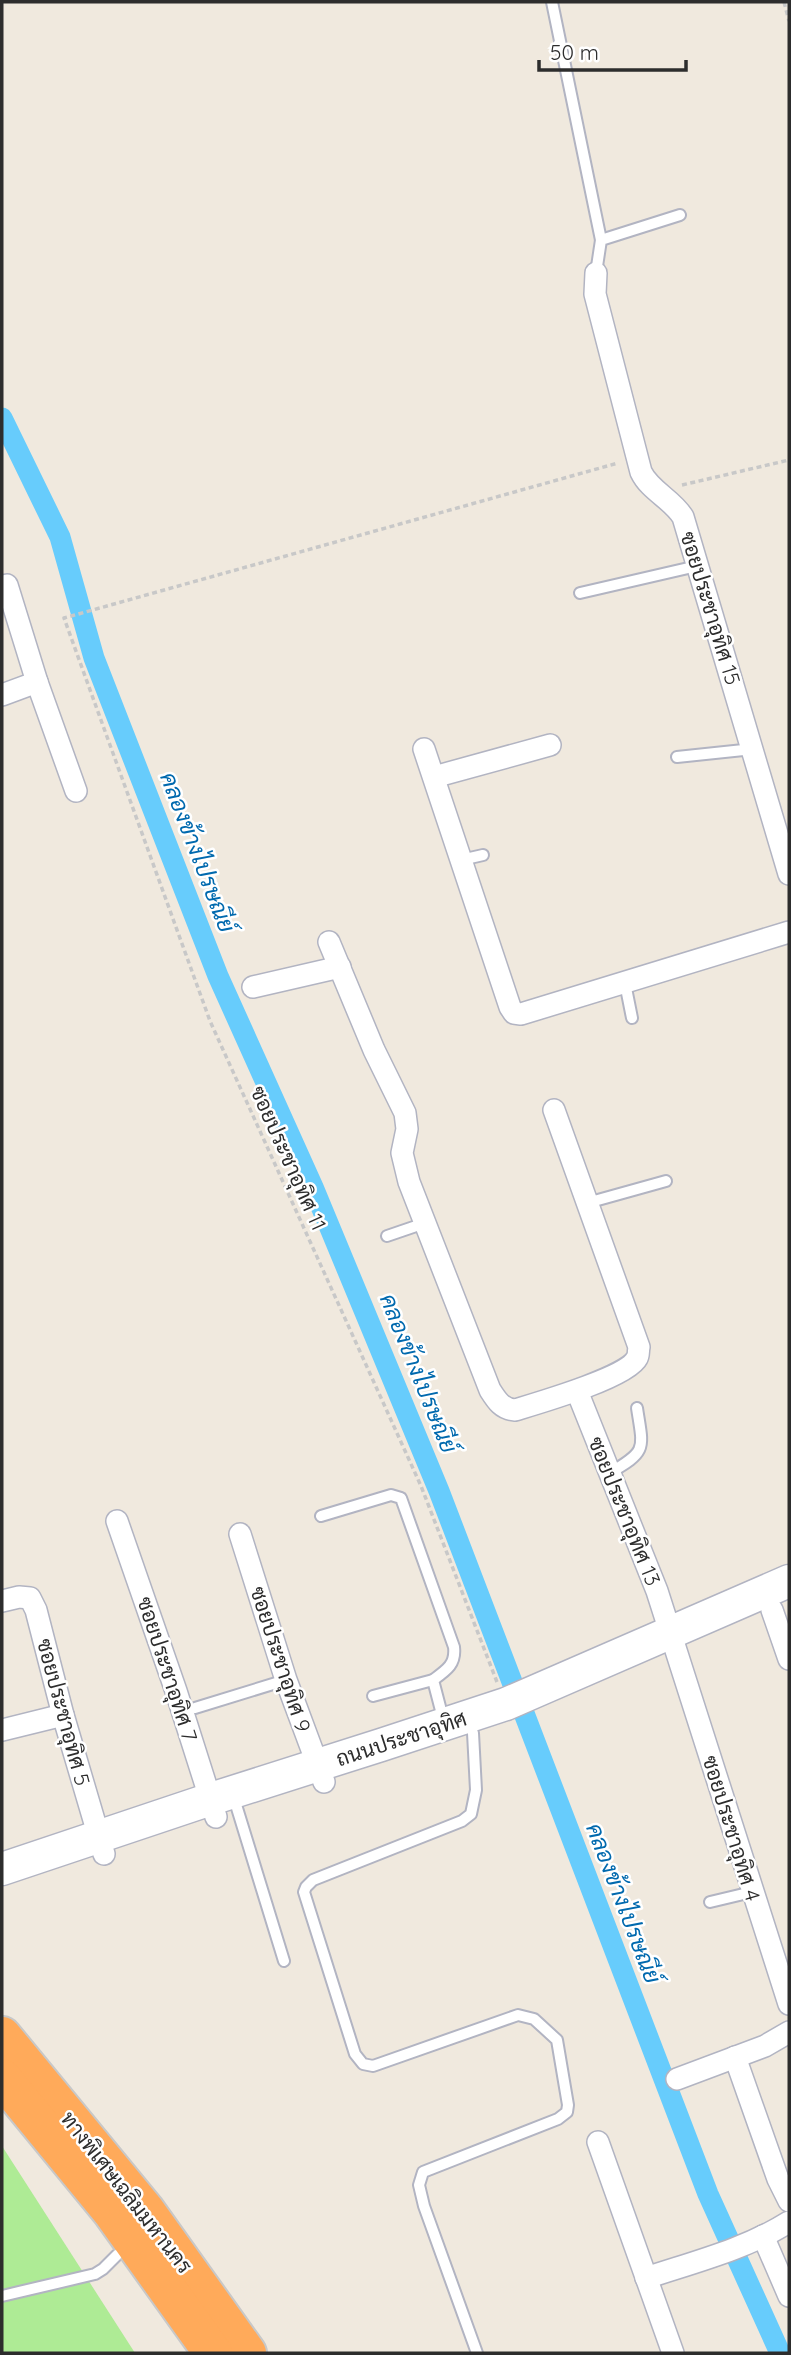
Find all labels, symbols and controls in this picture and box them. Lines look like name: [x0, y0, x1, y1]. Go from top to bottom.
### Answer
scale bar: [539, 28, 686, 72]
text: 50 m: [550, 39, 599, 65]
street label: ซอยประชาอุทิศ 15: [673, 528, 747, 688]
water label: คลองข้างไปรษณีย์: [154, 767, 244, 939]
street label: ซอยประชาอุทิศ 11: [244, 1082, 332, 1235]
water label: คลองข้างไปรษณีย์: [374, 1289, 466, 1460]
street label: ซอยประชาอุทิศ 13: [581, 1433, 667, 1590]
street label: ซอยประชาอุทิศ 9: [243, 1583, 317, 1736]
street label: ซอยประชาอุทิศ 7: [130, 1593, 204, 1745]
street label: ซอยประชาอุทิศ 5: [30, 1636, 96, 1789]
street label: ถนนประชาอุทิศ: [332, 1705, 470, 1773]
street label: ซอยประชาอุทิศ 4: [696, 1752, 766, 1905]
water label: คลองข้างไปรษณีย์: [580, 1818, 670, 1990]
street label: ทางพิเศษเฉลิมมหานคร: [56, 2106, 198, 2278]

